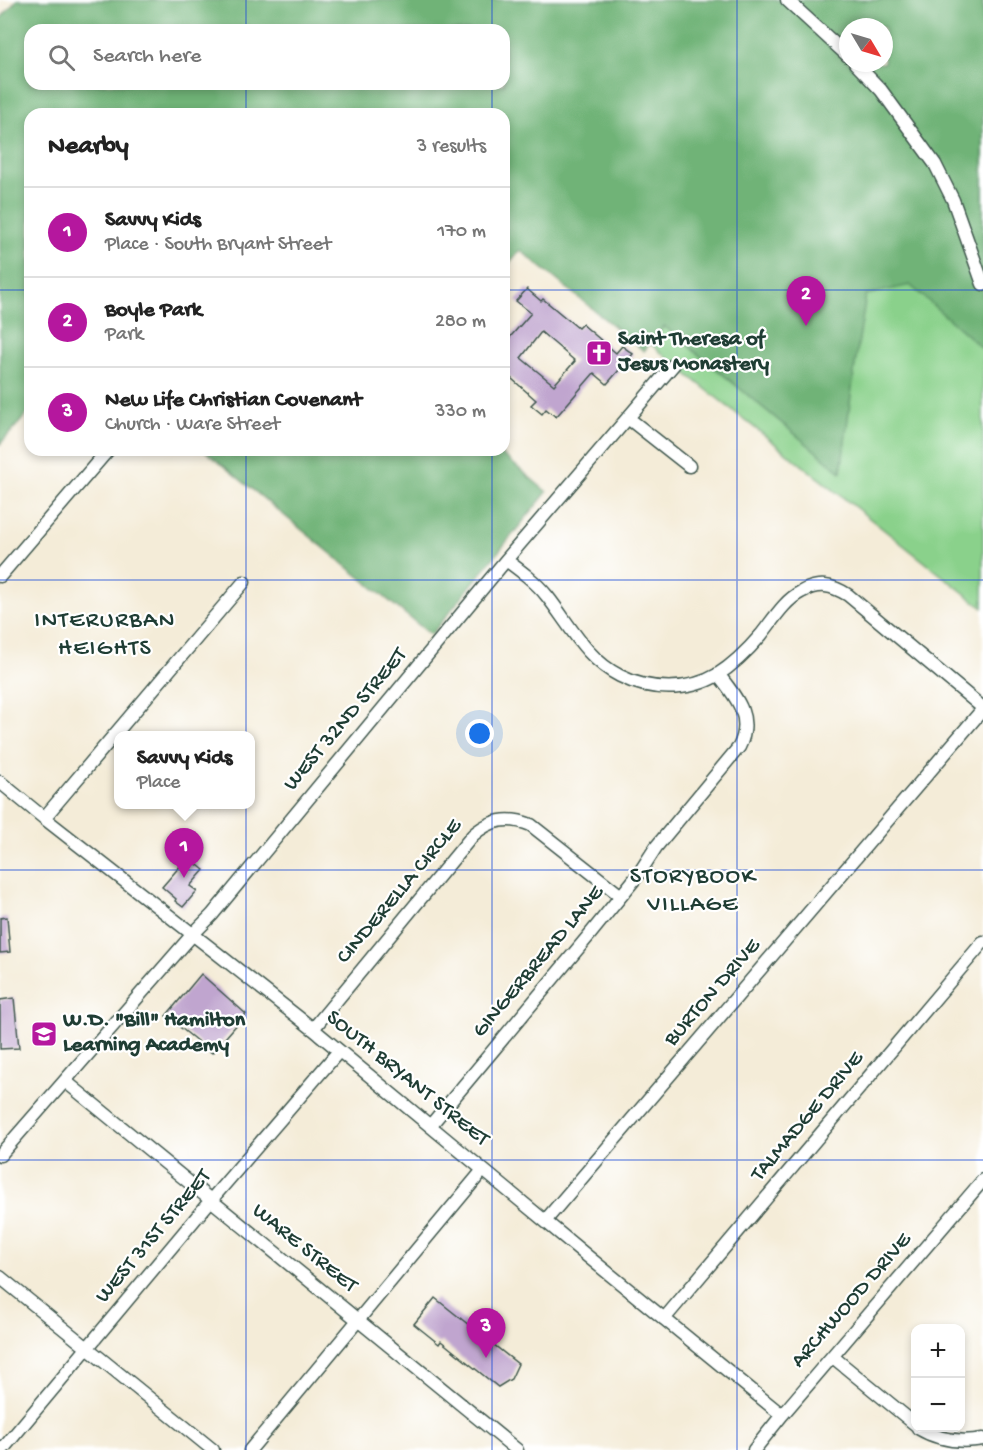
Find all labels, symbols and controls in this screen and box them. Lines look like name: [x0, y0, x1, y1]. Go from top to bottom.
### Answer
north arrow: [839, 18, 893, 72]
search box: [24, 24, 510, 90]
icon: search: [45, 41, 78, 74]
text: Search here: [93, 44, 201, 70]
text: Nearby: [48, 132, 129, 163]
text: 3 results: [417, 136, 486, 159]
text: Savvy Kids: [105, 208, 201, 234]
text: 1: [63, 221, 72, 244]
text: 170 m: [437, 221, 486, 244]
text: Place · South Bryant Street: [105, 234, 331, 257]
pin: 2: [786, 276, 826, 326]
text: Boyle Park: [105, 298, 202, 324]
text: 2: [63, 311, 72, 334]
text: 280 m: [435, 311, 486, 334]
text: Park: [105, 324, 143, 347]
place label: Saint Theresa of Jesus Monastery: [617, 327, 769, 378]
church icon: Saint Theresa of Jesus Monastery: [584, 338, 614, 368]
text: New Life Christian Covenant: [105, 388, 362, 414]
text: 3: [62, 401, 73, 424]
text: 330 m: [435, 401, 486, 424]
text: Church · Ware Street: [105, 414, 280, 437]
district label: INTERURBAN HEIGHTS: [34, 607, 176, 664]
street label: WEST 32ND STREET: [279, 642, 414, 797]
your location: [465, 719, 494, 748]
popup: [114, 731, 255, 809]
text: Savvy Kids: [137, 746, 232, 772]
text: Place: [137, 772, 180, 795]
street label: CINDERELLA CIRCLE: [332, 813, 469, 970]
pin: 1: [164, 828, 204, 878]
district label: STORYBOOK VILLAGE: [630, 863, 757, 920]
street label: GINGERBREAD LANE: [468, 880, 611, 1043]
street label: BURTON DRIVE: [659, 933, 768, 1053]
street label: SOUTH BRYANT STREET: [320, 1005, 495, 1154]
place label: W.D. "Bill" Hamilton Learning Academy: [62, 1008, 246, 1059]
school or university icon: W.D. "Bill" Hamilton Learning Academy: [29, 1019, 59, 1049]
street label: TALMADGE DRIVE: [745, 1046, 871, 1189]
street label: WEST 31ST STREET: [91, 1164, 218, 1309]
street label: WARE STREET: [246, 1199, 363, 1300]
street label: ARCHWOOD DRIVE: [786, 1227, 919, 1374]
pin: 3: [466, 1308, 506, 1358]
map controls: [911, 1324, 965, 1432]
button: +: [911, 1324, 965, 1378]
button: −: [911, 1378, 965, 1432]

